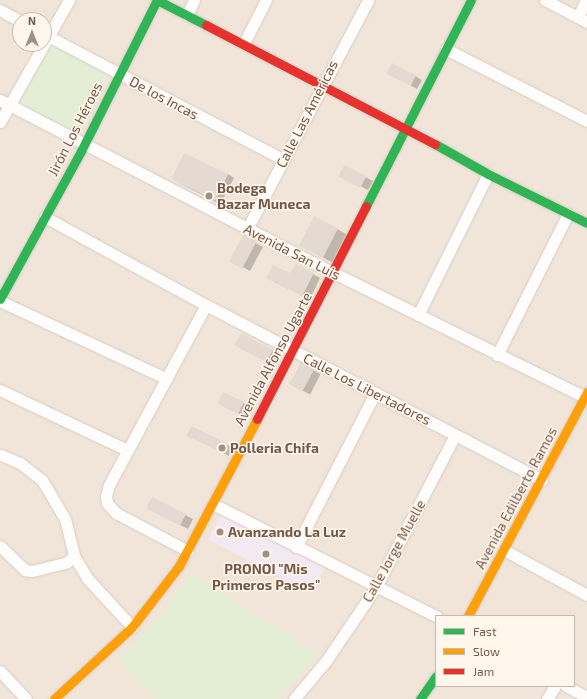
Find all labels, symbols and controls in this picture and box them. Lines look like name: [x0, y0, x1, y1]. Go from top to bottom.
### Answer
north arrow: [12, 12, 52, 52]
text: N: [28, 14, 36, 27]
street label: Calle Las Américas: [273, 57, 341, 171]
street label: De los Incas: [127, 73, 201, 123]
street label: Jirón Los Héroes: [44, 79, 106, 179]
place label: Bodega Bazar Muneca: [217, 180, 311, 212]
marker: Bodega Bazar Muneca: [204, 191, 214, 201]
street label: Avenida San Luis: [241, 220, 343, 284]
street label: Avenida Alfonso Ugarte: [231, 289, 315, 429]
street label: Calle Los Libertadores: [300, 350, 434, 428]
street label: Avenida Edilberto Ramos: [471, 424, 561, 572]
place label: Polleria Chifa: [230, 440, 319, 456]
marker: Polleria Chifa: [217, 443, 227, 453]
street label: Calle Jorge Muelle: [359, 497, 429, 605]
place label: Avanzando La Luz: [228, 524, 346, 540]
marker: Avanzando La Luz: [215, 527, 225, 537]
marker: PRONOI "Mis Primeros Pasos": [261, 549, 271, 559]
place label: PRONOI "Mis Primeros Pasos": [212, 561, 320, 594]
legend: [435, 615, 575, 687]
text: Fast: [473, 624, 496, 638]
text: Slow: [473, 644, 500, 658]
text: Jam: [473, 664, 494, 678]

